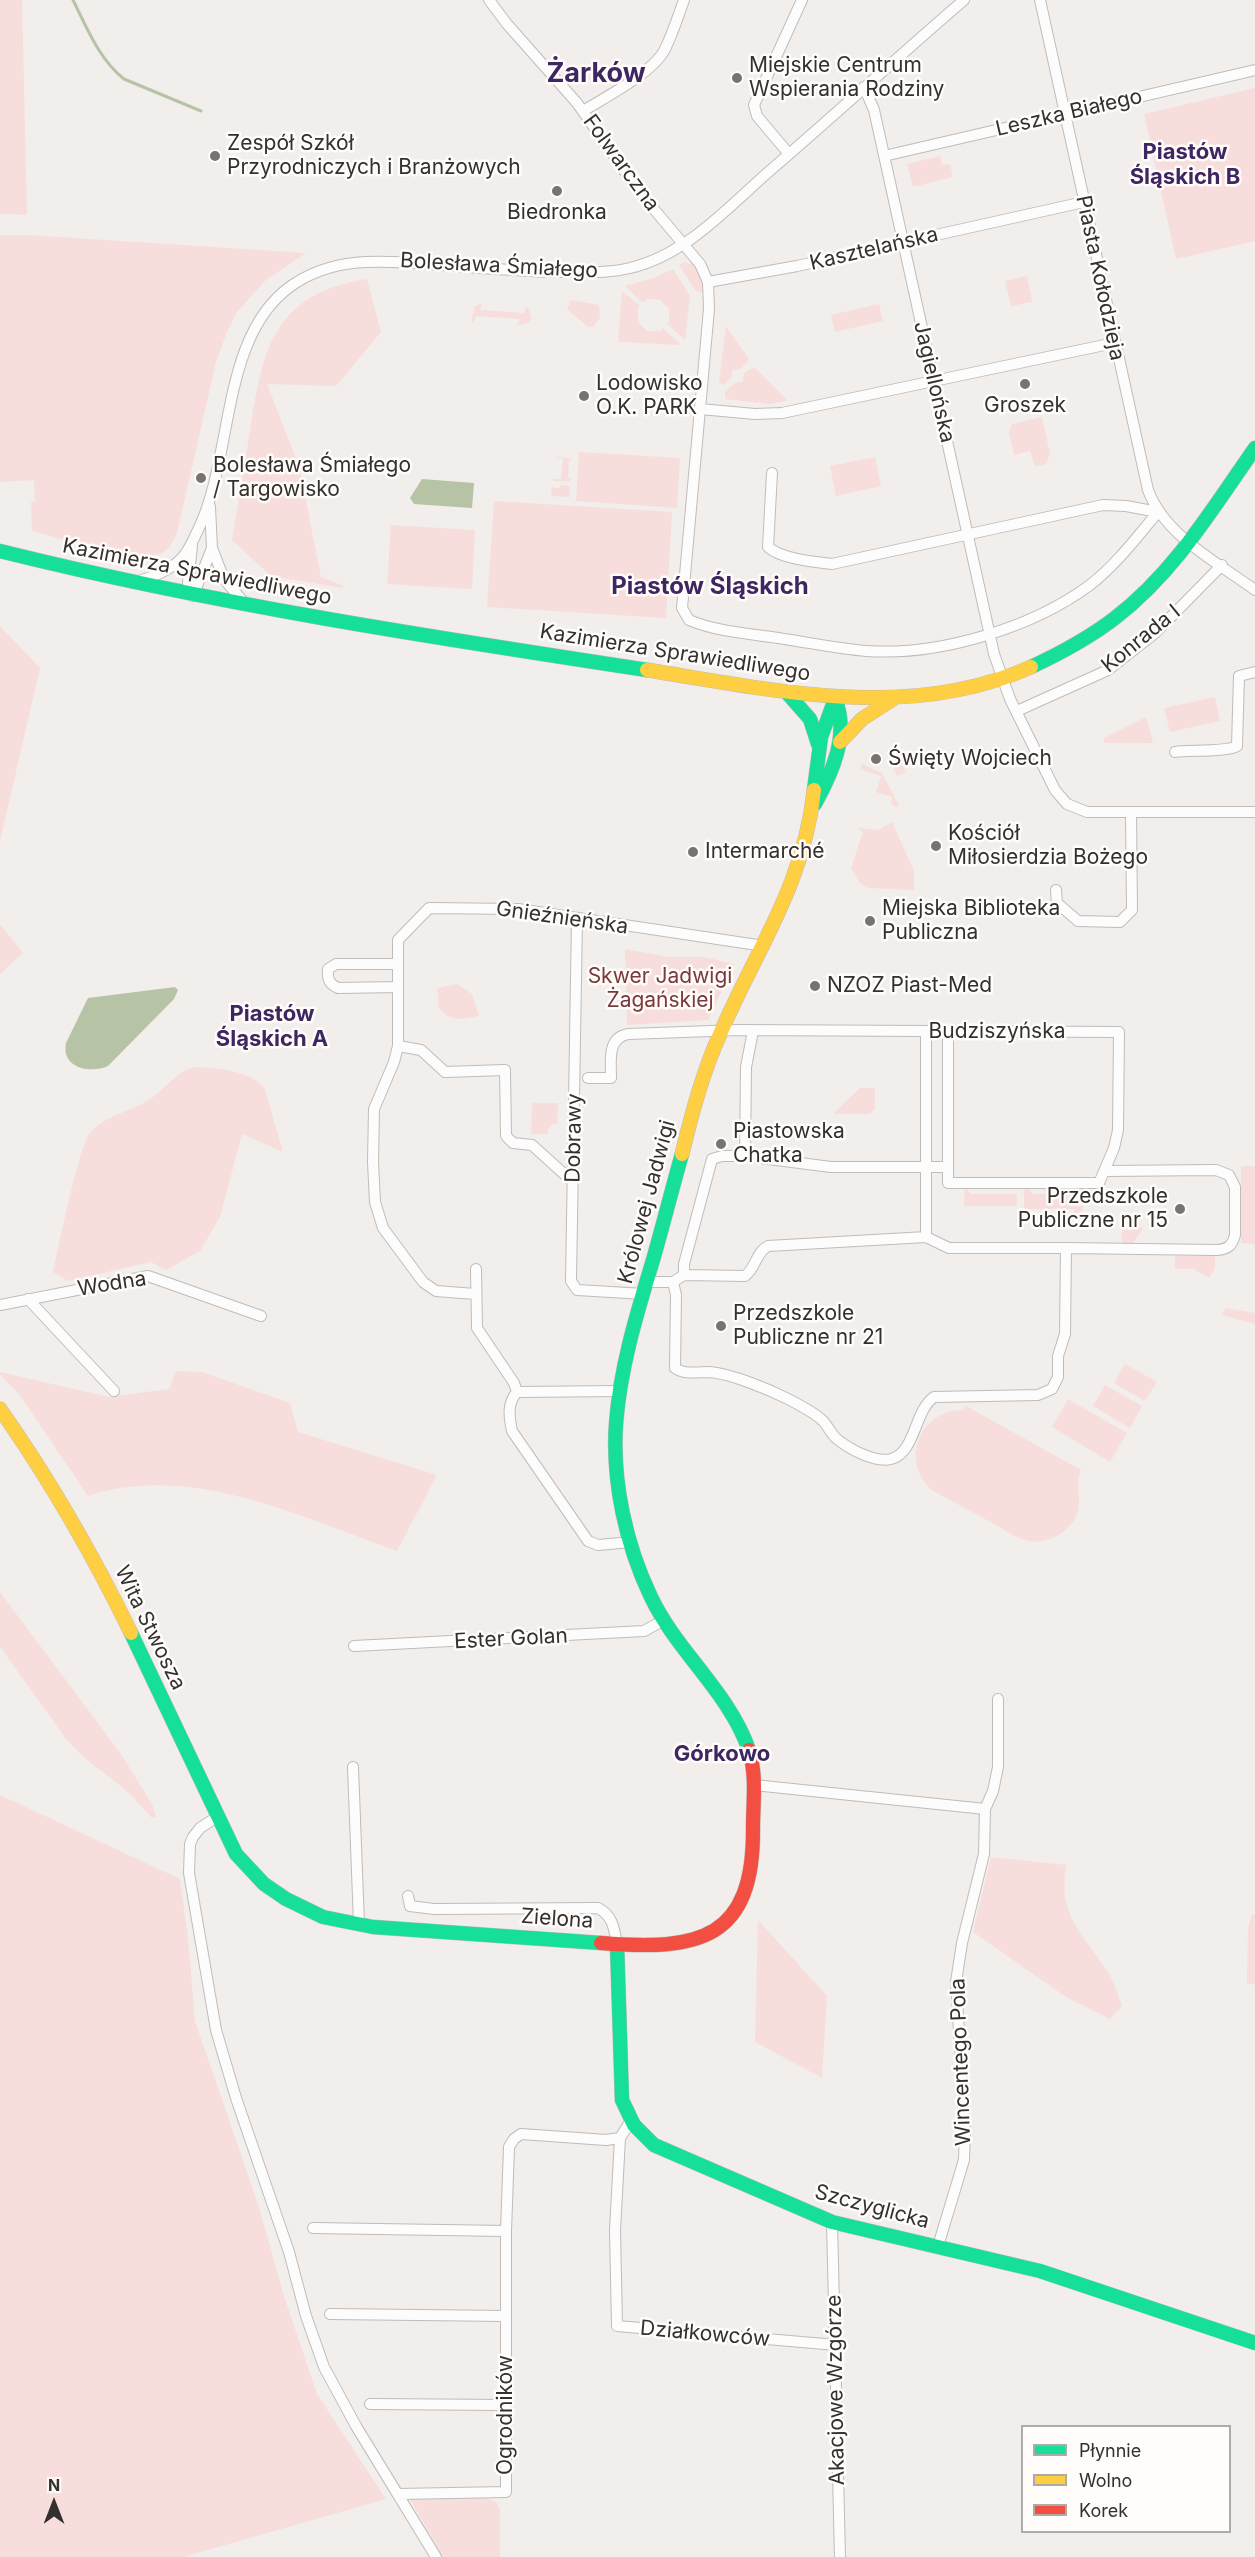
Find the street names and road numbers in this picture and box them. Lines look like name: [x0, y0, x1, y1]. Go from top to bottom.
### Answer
street label: Leszka Białego: [993, 84, 1145, 142]
street label: Folwarczna: [578, 110, 664, 216]
street label: Piasta Kołodzieja: [1070, 193, 1130, 363]
street label: Kasztelańska: [807, 222, 941, 276]
street label: Bolesława Śmiałego: [399, 248, 599, 284]
street label: Jagiellońska: [908, 319, 960, 445]
street label: Kazimierza Sprawiedliwego: [60, 534, 334, 610]
street label: Konrada I: [1096, 600, 1186, 678]
street label: Kazimierza Sprawiedliwego: [538, 619, 812, 687]
street label: Gnieźnieńska: [494, 896, 630, 940]
street label: Budziszyńska: [929, 1019, 1065, 1045]
street label: Dobrawy: [561, 1093, 587, 1183]
street label: Królowej Jadwigi: [613, 1117, 681, 1287]
street label: Wodna: [76, 1266, 148, 1302]
street label: Wita Stwosza: [109, 1562, 191, 1694]
street label: Ester Golan: [453, 1623, 569, 1655]
street label: Zielona: [520, 1904, 594, 1934]
street label: Wincentego Pola: [945, 1978, 977, 2146]
street label: Szczyglicka: [812, 2180, 932, 2234]
street label: Akacjowe Wzgórze: [822, 2294, 850, 2486]
street label: Działkowców: [639, 2316, 771, 2352]
street label: Ogrodników: [493, 2355, 519, 2475]

